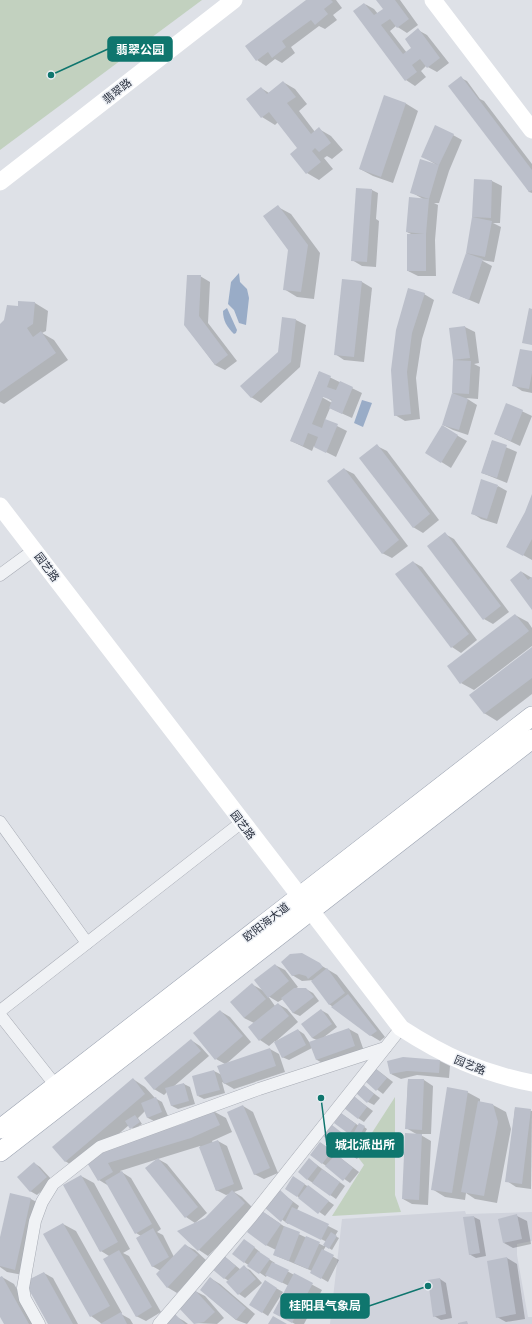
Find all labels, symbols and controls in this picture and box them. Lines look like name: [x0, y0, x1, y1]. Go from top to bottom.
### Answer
callout: 翡翠公园: [108, 37, 172, 61]
text: 翡翠公园: [116, 41, 164, 58]
street label: 翡翠路: [99, 75, 134, 107]
street label: 园艺路: [31, 549, 63, 584]
street label: 园艺路: [227, 807, 259, 842]
street label: 欧阳海大道: [239, 899, 292, 944]
street label: 园艺路: [452, 1051, 488, 1078]
callout: 城北派出所: [327, 1133, 403, 1157]
text: 城北派出所: [335, 1136, 395, 1153]
callout: 桂阳县气象局: [281, 1294, 369, 1318]
text: 桂阳县气象局: [289, 1297, 361, 1314]

